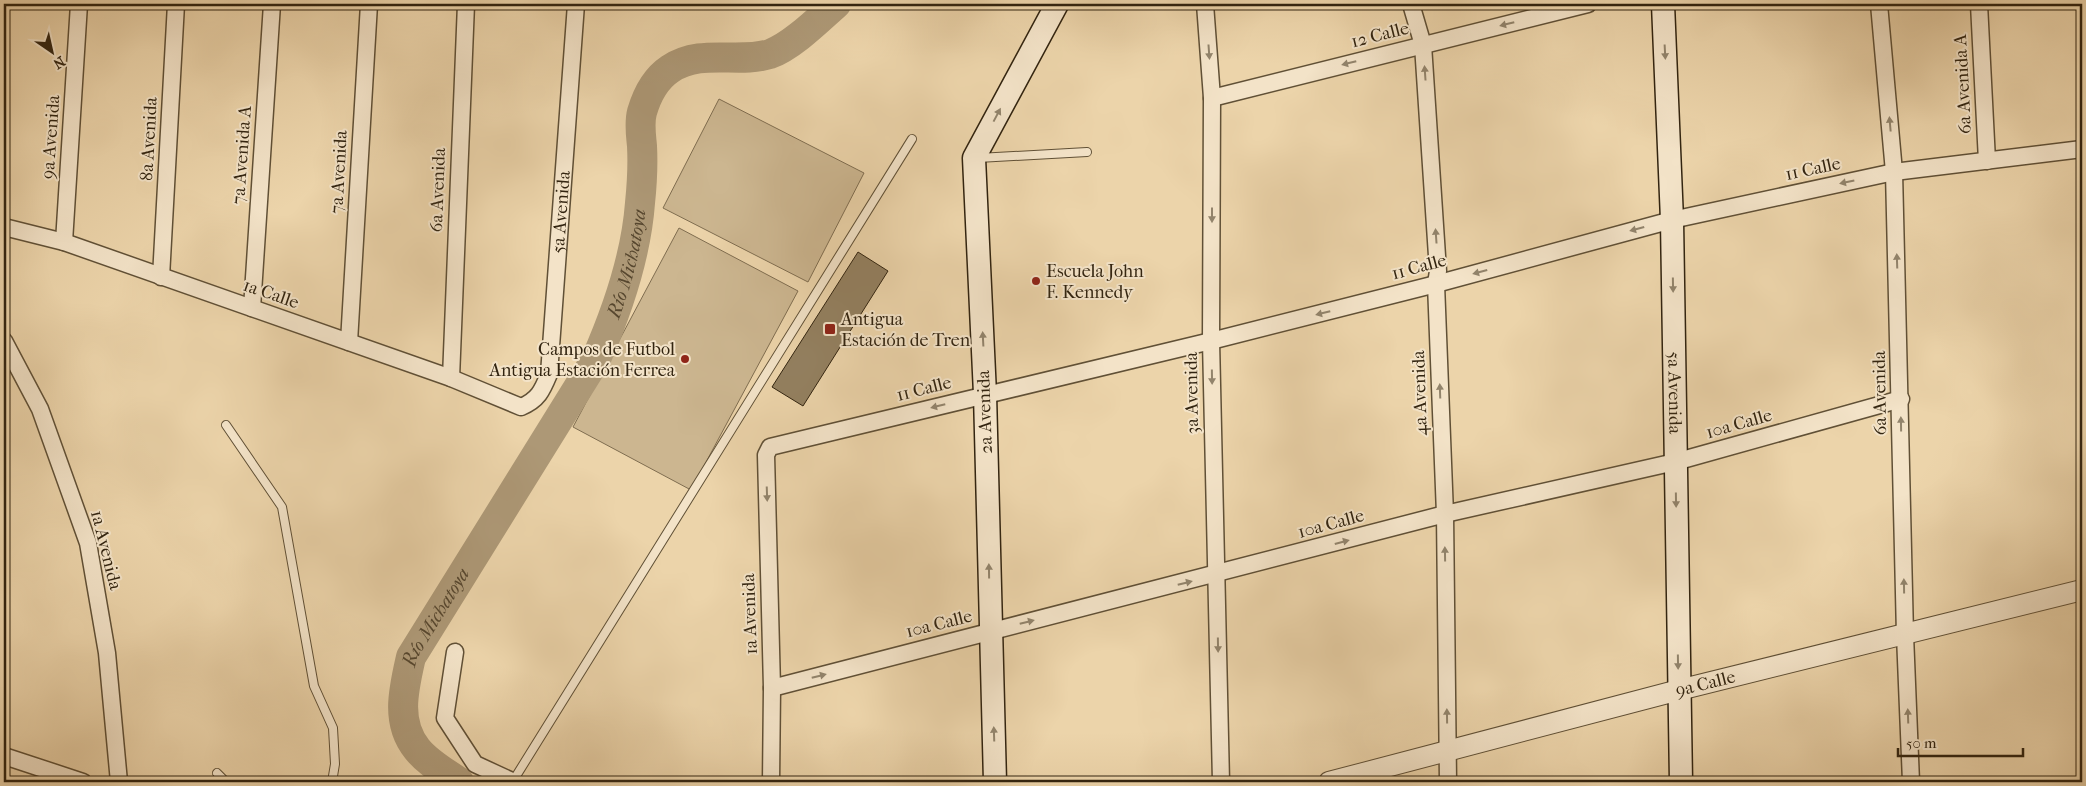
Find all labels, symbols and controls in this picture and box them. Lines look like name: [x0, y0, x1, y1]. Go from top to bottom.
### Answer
street label: 12 Calle: [1349, 18, 1411, 52]
one-way arrow: [1499, 20, 1514, 28]
north arrow: [28, 28, 78, 78]
street label: 6a Avenida A: [1950, 33, 1976, 135]
one-way arrow: [1205, 45, 1213, 61]
one-way arrow: [1661, 45, 1669, 61]
text: N: [50, 52, 68, 73]
one-way arrow: [1341, 60, 1356, 68]
one-way arrow: [1421, 65, 1429, 81]
street label: 9a Avenida: [38, 94, 64, 180]
street label: 8a Avenida: [136, 96, 162, 181]
street label: 7a Avenida A: [228, 105, 256, 205]
one-way arrow: [993, 108, 1001, 122]
one-way arrow: [1886, 115, 1894, 131]
street label: 7a Avenida: [326, 129, 352, 214]
street label: 6a Avenida: [426, 147, 450, 233]
street label: 11 Calle: [1783, 153, 1843, 185]
street label: 5a Avenida: [547, 169, 574, 254]
one-way arrow: [1838, 179, 1854, 187]
one-way arrow: [1207, 207, 1215, 223]
water label: Río Michatoya: [602, 208, 650, 323]
one-way arrow: [1629, 226, 1644, 234]
one-way arrow: [1431, 227, 1439, 243]
street label: 11 Calle: [1389, 250, 1449, 284]
one-way arrow: [1893, 253, 1901, 269]
place label: Escuela John F. Kennedy: [1046, 261, 1144, 303]
one-way arrow: [1473, 268, 1488, 276]
street label: 1a Calle: [240, 275, 302, 313]
marker: Escuela John F. Kennedy: [1030, 275, 1042, 287]
one-way arrow: [1669, 277, 1677, 293]
place label: Antigua Estación de Tren: [840, 309, 971, 351]
one-way arrow: [1315, 309, 1330, 317]
marker: Antigua Estación de Tren: [823, 322, 837, 336]
one-way arrow: [978, 330, 986, 346]
place label: Campos de Futbol Antigua Estación Ferrea: [488, 339, 676, 381]
street label: 4a Avenida: [1408, 349, 1432, 436]
street label: 6a Avenida: [1869, 350, 1891, 435]
street label: 3a Avenida: [1181, 351, 1203, 434]
street label: 5a Avenida: [1664, 351, 1686, 435]
marker: Campos de Futbol Antigua Estación Ferrea: [679, 353, 691, 365]
street label: 2a Avenida: [973, 369, 997, 454]
one-way arrow: [1208, 370, 1216, 386]
street label: 11 Calle: [894, 372, 954, 406]
one-way arrow: [1436, 383, 1444, 399]
one-way arrow: [930, 402, 945, 410]
street label: 10a Calle: [1704, 405, 1774, 443]
one-way arrow: [1897, 415, 1905, 431]
one-way arrow: [763, 486, 771, 502]
one-way arrow: [1672, 492, 1680, 508]
street label: 10a Calle: [1296, 505, 1366, 543]
street label: 1a Avenida: [86, 508, 126, 593]
one-way arrow: [1335, 537, 1350, 545]
one-way arrow: [1441, 545, 1449, 561]
one-way arrow: [985, 563, 993, 579]
water label: Río Michatoya: [398, 564, 474, 670]
street label: 1a Avenida: [738, 572, 762, 655]
one-way arrow: [1900, 578, 1908, 594]
one-way arrow: [1177, 579, 1193, 587]
street label: 10a Calle: [904, 606, 974, 642]
one-way arrow: [1020, 618, 1035, 626]
one-way arrow: [1214, 637, 1222, 653]
one-way arrow: [1674, 654, 1682, 670]
street label: 9a Calle: [1673, 666, 1737, 701]
one-way arrow: [812, 672, 827, 680]
one-way arrow: [1443, 708, 1451, 724]
one-way arrow: [1904, 708, 1912, 724]
one-way arrow: [989, 725, 997, 741]
scale bar: [1898, 726, 2024, 758]
text: 50 m: [1906, 734, 1937, 752]

